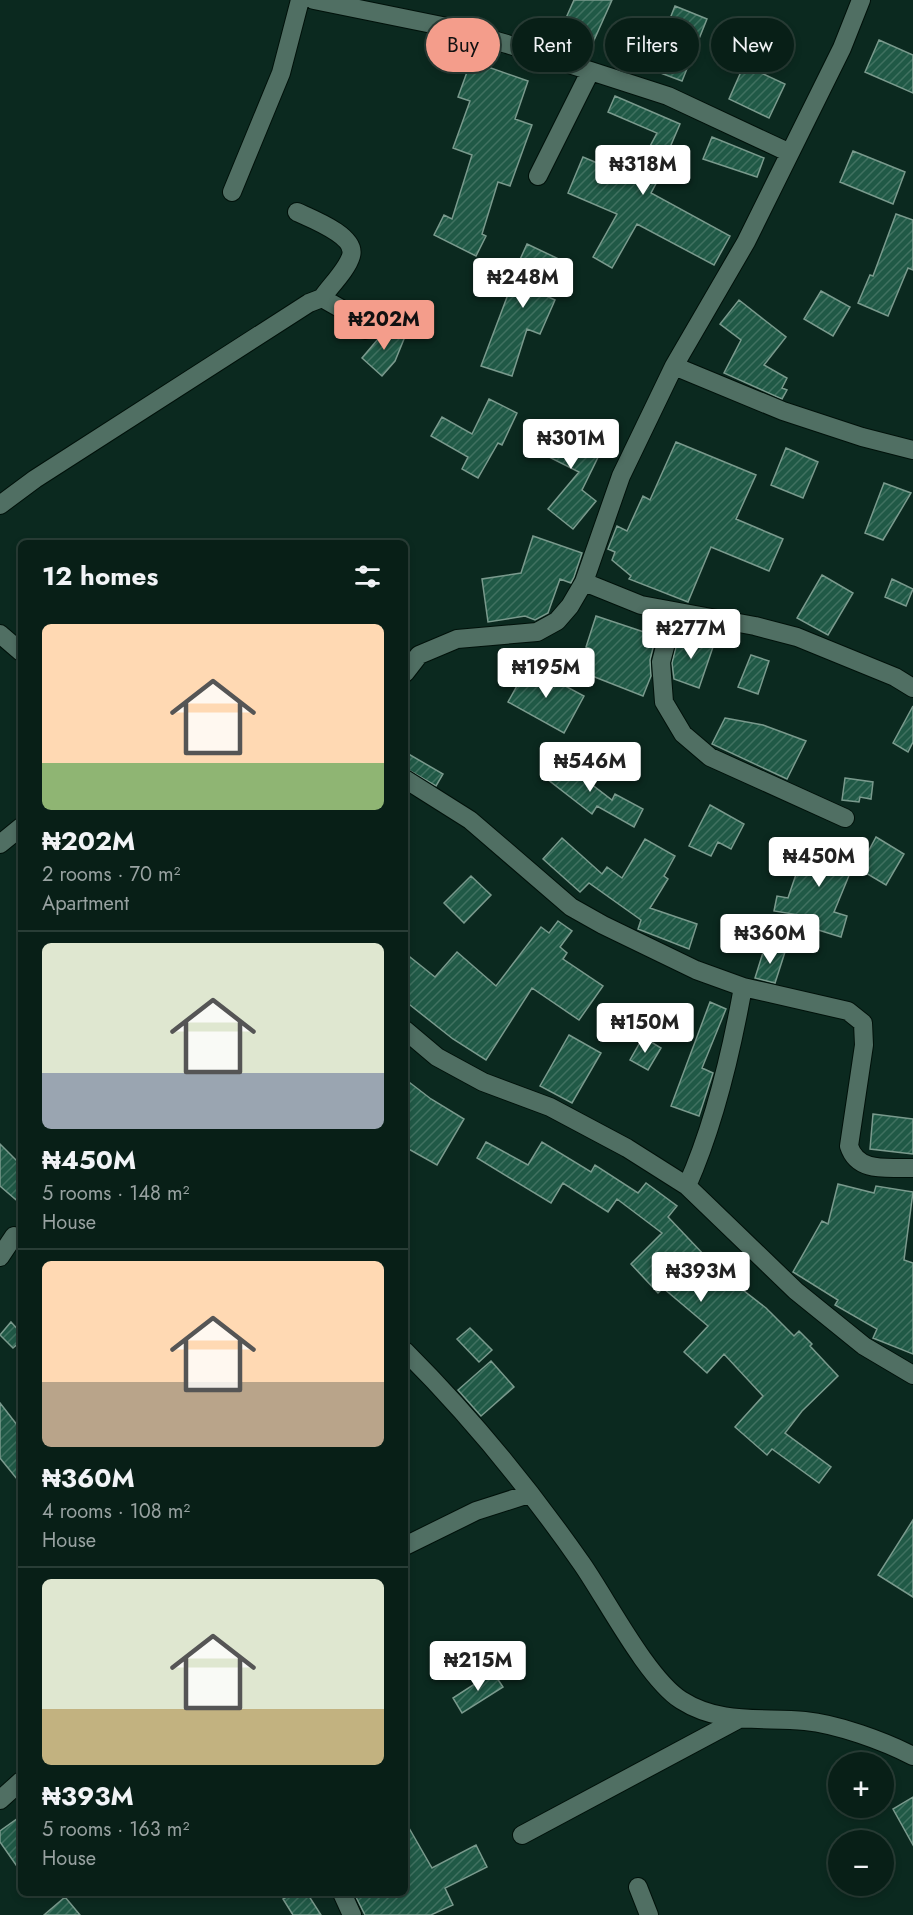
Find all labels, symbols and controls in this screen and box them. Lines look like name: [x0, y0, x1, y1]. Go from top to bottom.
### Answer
chip: Buy: [426, 18, 500, 72]
chip: Rent: [512, 18, 593, 72]
chip: Filters: [605, 18, 699, 72]
chip: New: [711, 18, 794, 72]
pin: ₦318M: [601, 145, 685, 196]
text: ₦318M: [609, 150, 677, 179]
pin: ₦248M: [481, 258, 565, 309]
text: ₦248M: [487, 263, 559, 292]
pin: ₦202M: [342, 300, 426, 351]
text: ₦202M: [348, 305, 420, 334]
pin: ₦301M: [529, 419, 613, 470]
text: ₦301M: [537, 424, 605, 453]
text: 12 homes: [42, 557, 158, 595]
icon: filters: [351, 560, 384, 593]
pin: ₦277M: [649, 609, 733, 660]
text: ₦277M: [656, 614, 726, 643]
pin: ₦195M: [504, 648, 588, 699]
text: ₦195M: [512, 653, 580, 682]
icon: home: [159, 663, 267, 771]
pin: ₦546M: [548, 742, 632, 793]
text: ₦546M: [554, 747, 626, 776]
text: ₦202M: [42, 822, 135, 860]
pin: ₦450M: [777, 837, 861, 888]
text: ₦450M: [783, 842, 855, 871]
text: 2 rooms · 70 m²: [42, 860, 180, 889]
text: Apartment: [42, 889, 129, 918]
pin: ₦360M: [728, 914, 812, 965]
text: ₦360M: [734, 919, 806, 948]
icon: home: [159, 982, 267, 1090]
pin: ₦150M: [603, 1003, 687, 1054]
text: ₦150M: [611, 1008, 679, 1037]
text: ₦450M: [42, 1141, 136, 1179]
text: 5 rooms · 148 m²: [42, 1179, 189, 1208]
text: House: [42, 1208, 96, 1237]
pin: ₦393M: [659, 1252, 743, 1303]
text: ₦393M: [666, 1257, 736, 1286]
icon: home: [159, 1300, 267, 1408]
text: ₦360M: [42, 1459, 135, 1497]
text: 4 rooms · 108 m²: [42, 1497, 190, 1526]
text: House: [42, 1526, 96, 1555]
icon: home: [159, 1618, 267, 1726]
pin: ₦215M: [436, 1641, 520, 1692]
text: ₦215M: [444, 1646, 512, 1675]
map controls: [828, 1752, 894, 1896]
button: +: [828, 1752, 894, 1818]
text: ₦393M: [42, 1777, 134, 1815]
text: 5 rooms · 163 m²: [42, 1815, 189, 1844]
button: −: [828, 1830, 894, 1896]
text: House: [42, 1844, 96, 1873]

